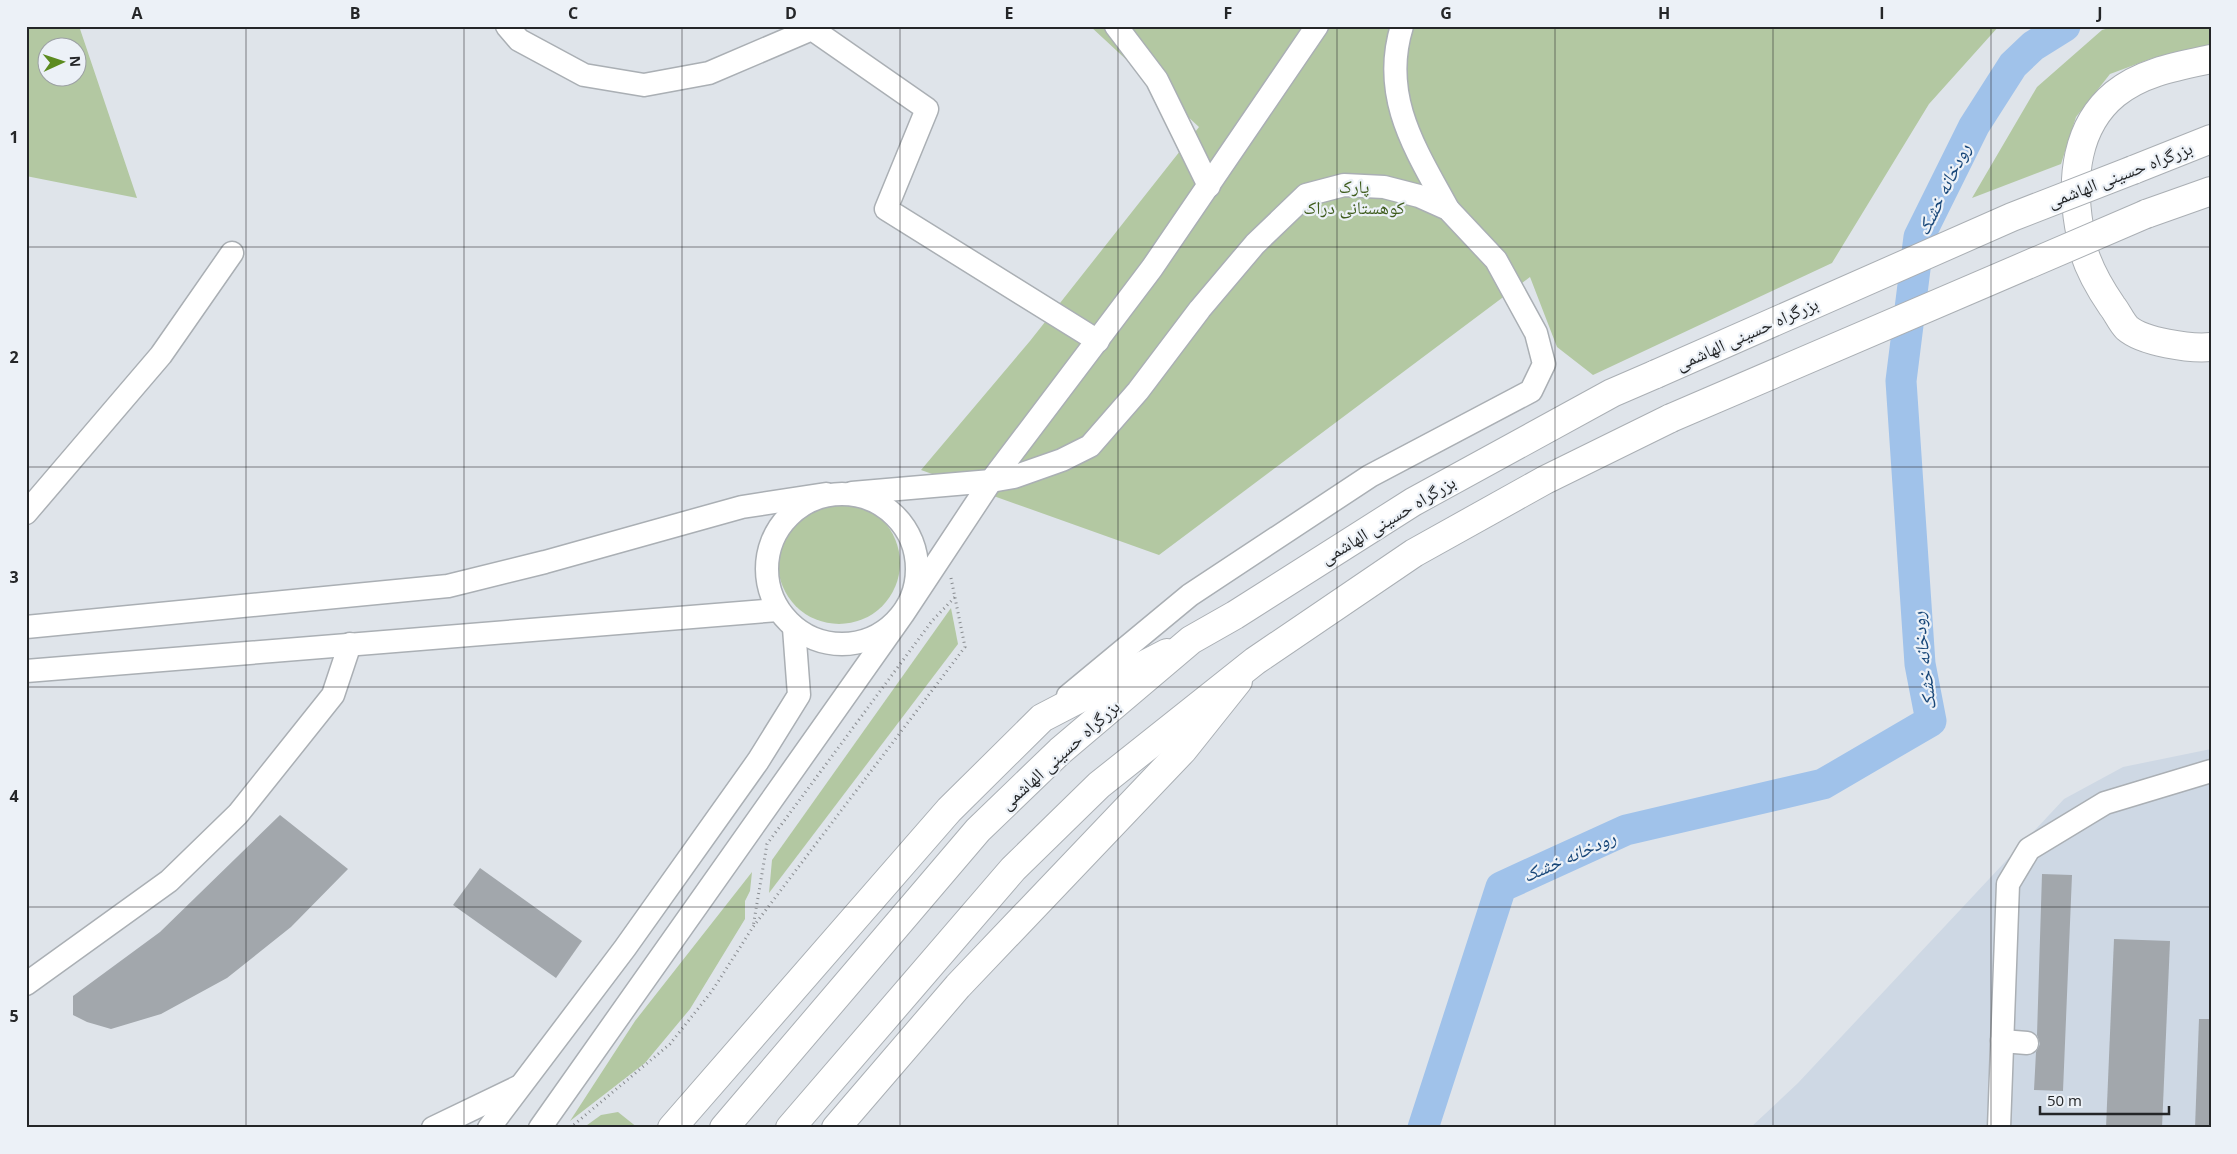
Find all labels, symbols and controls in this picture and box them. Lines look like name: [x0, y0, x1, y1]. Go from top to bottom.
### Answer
text: A: [131, 2, 143, 24]
text: B: [350, 2, 360, 24]
text: C: [568, 2, 578, 24]
text: D: [785, 2, 797, 24]
text: E: [1005, 2, 1014, 24]
text: F: [1224, 2, 1232, 24]
text: G: [1440, 2, 1452, 24]
text: H: [1658, 2, 1670, 24]
text: I: [1879, 2, 1885, 24]
text: J: [2095, 2, 2103, 24]
north arrow: [38, 38, 88, 88]
text: N: [66, 55, 85, 67]
text: 1: [9, 126, 19, 148]
street label: بزرگراه حسینی الهاشمی: [2044, 135, 2196, 213]
water label: رودخانه خشک: [1910, 139, 1976, 239]
park label: پارک کوهستانی دراک: [1303, 174, 1405, 219]
street label: بزرگراه حسینی الهاشمی: [1672, 291, 1822, 375]
text: 2: [9, 346, 19, 368]
street label: بزرگراه حسینی الهاشمی: [1316, 469, 1460, 569]
text: 3: [9, 566, 19, 588]
water label: رودخانه خشک: [1904, 610, 1942, 712]
street label: بزرگراه حسینی الهاشمی: [994, 694, 1124, 815]
text: 4: [9, 785, 19, 807]
water label: رودخانه خشک: [1518, 824, 1620, 888]
text: 5: [9, 1005, 19, 1027]
scale bar: [2040, 1084, 2168, 1116]
text: 50 m: [2047, 1090, 2082, 1110]

